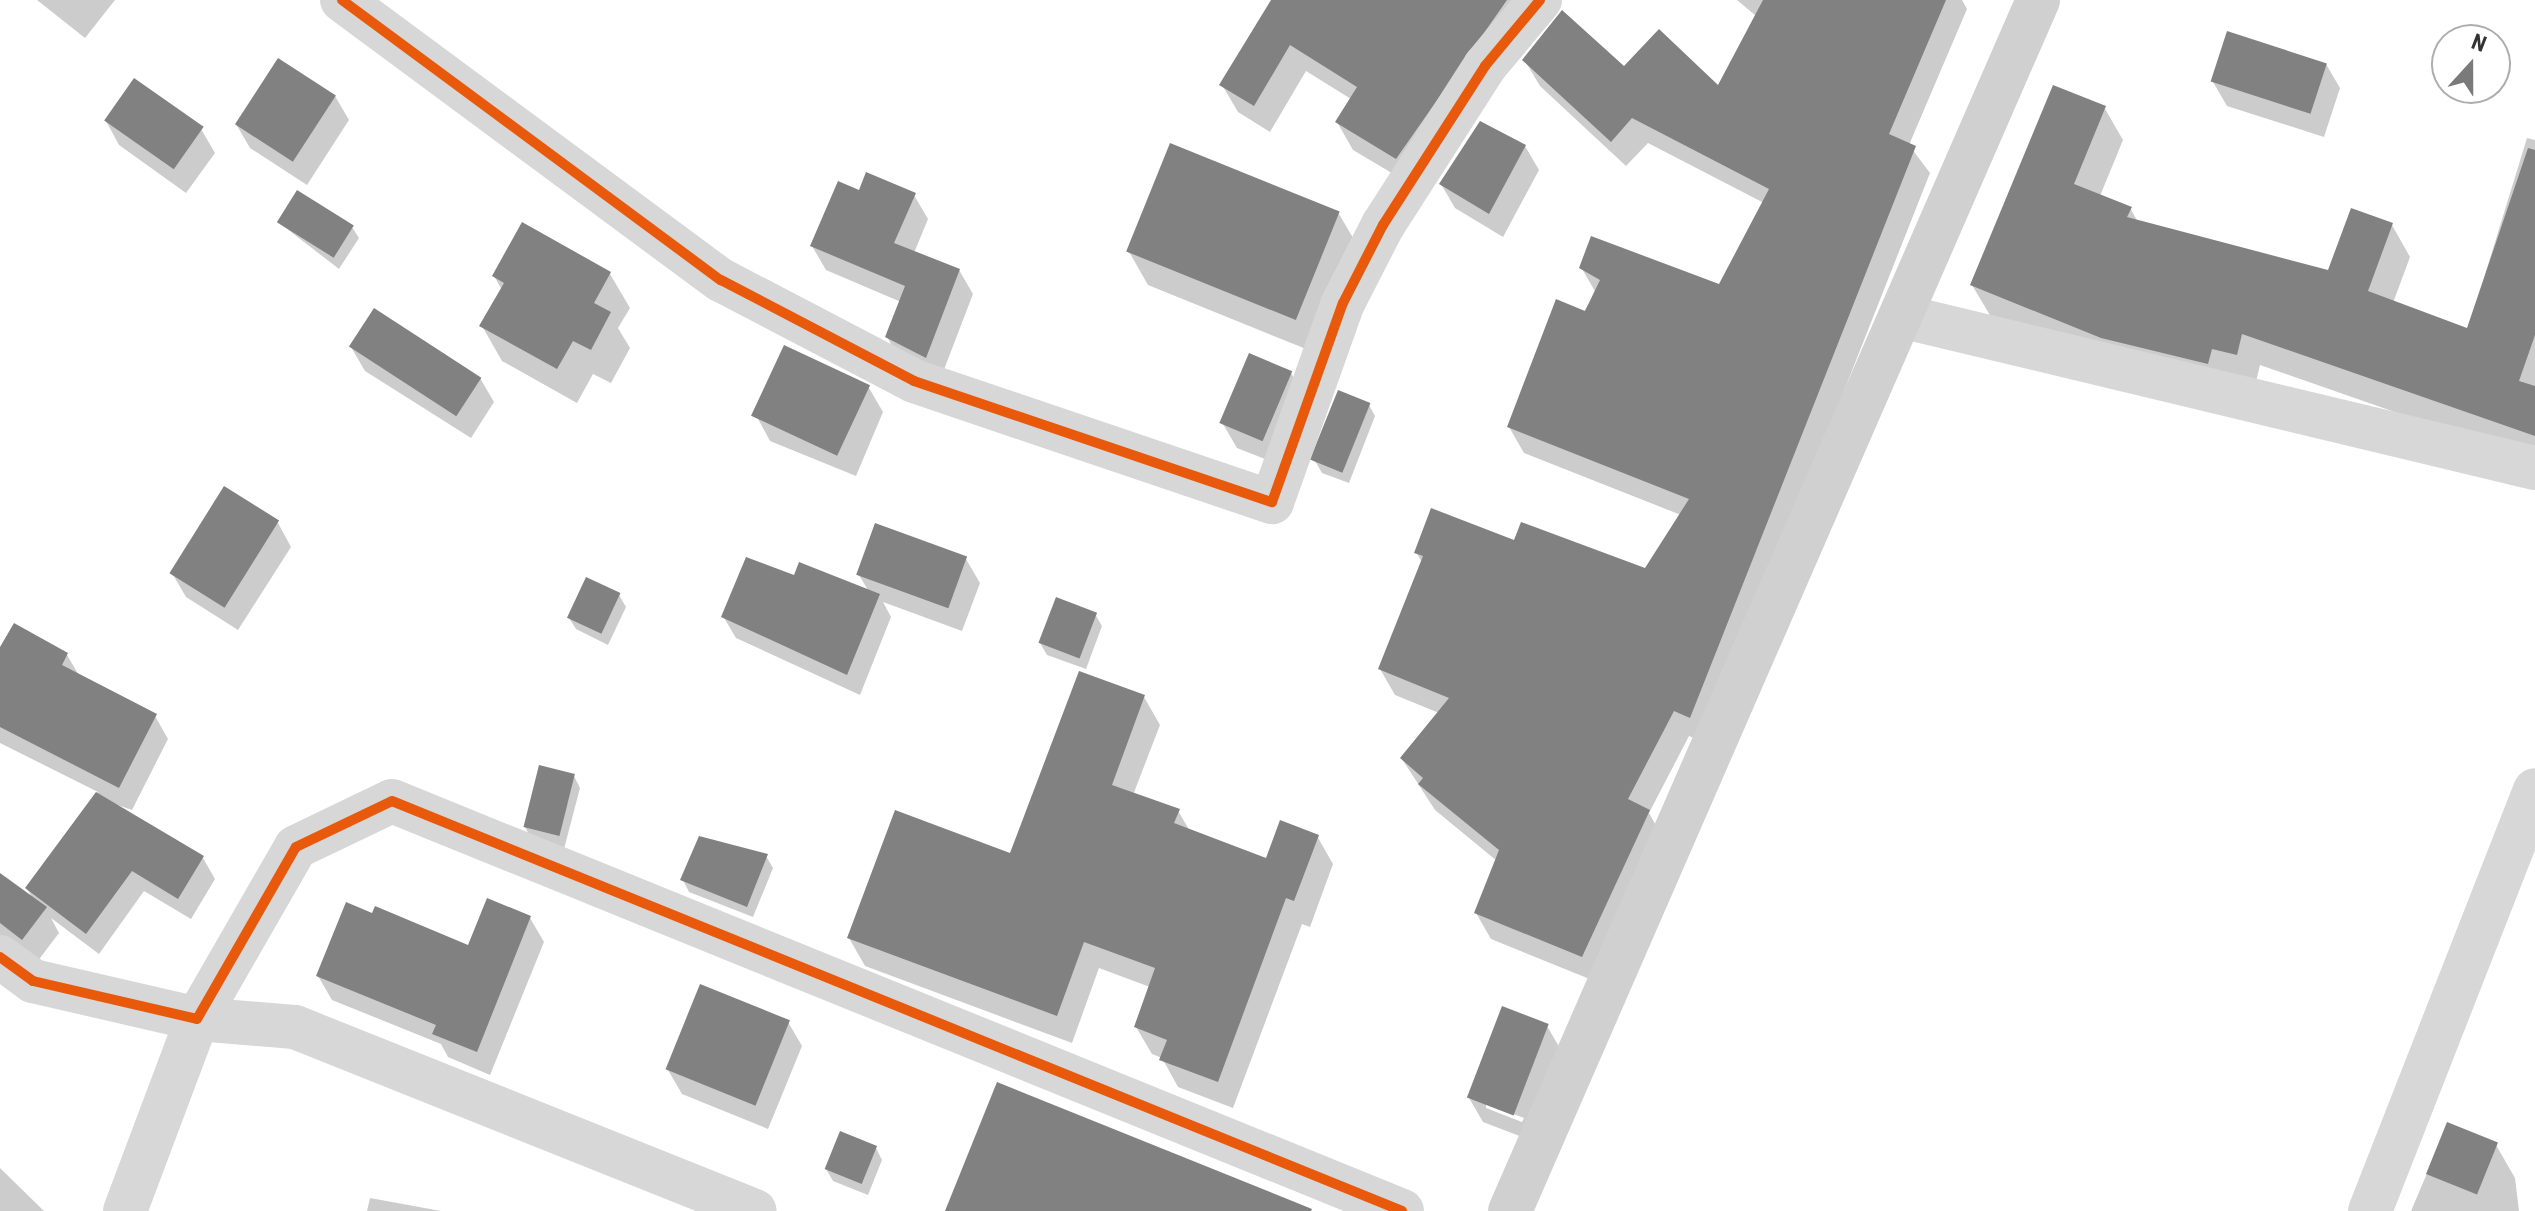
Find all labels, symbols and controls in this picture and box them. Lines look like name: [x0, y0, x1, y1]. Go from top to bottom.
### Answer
north arrow: [2431, 24, 2511, 104]
text: N: [2468, 29, 2490, 57]

